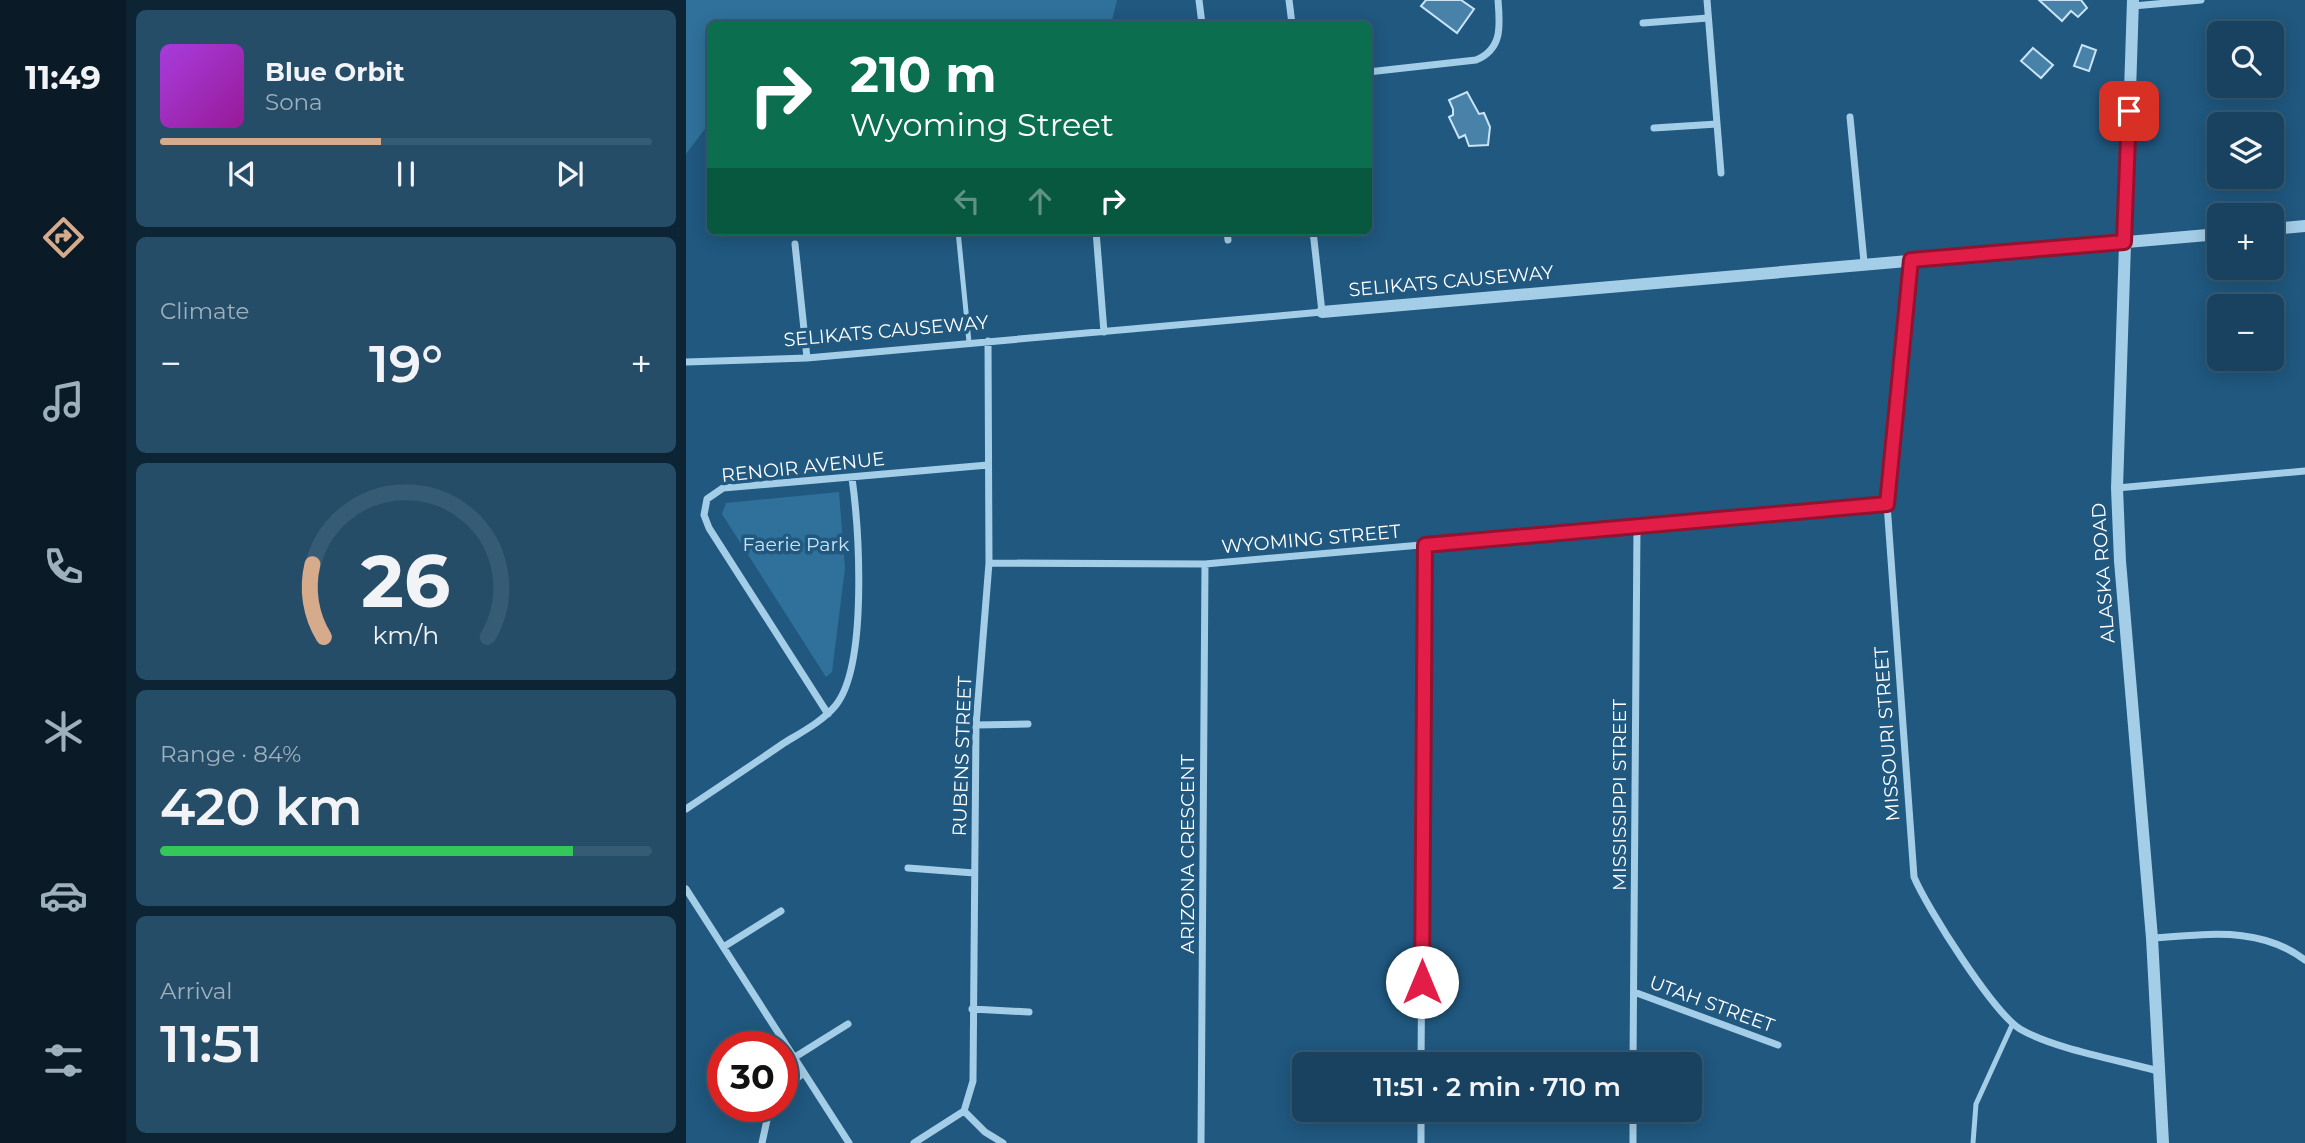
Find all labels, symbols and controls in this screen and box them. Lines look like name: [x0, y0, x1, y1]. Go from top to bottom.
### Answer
map controls: [2207, 21, 2284, 371]
button: search: [2207, 21, 2284, 98]
text: 210 m: [850, 45, 997, 104]
icon: right: [735, 49, 826, 140]
text: Blue Orbit: [265, 56, 404, 88]
text: 11:49: [25, 58, 101, 97]
pin: [2099, 81, 2159, 141]
text: Sona: [265, 88, 323, 116]
icon: arrive: [2110, 92, 2148, 130]
text: Wyoming Street: [850, 105, 1114, 144]
button: layers: [2207, 112, 2284, 189]
icon: previous: [223, 155, 261, 193]
icon: pause: [387, 155, 425, 193]
icon: next: [551, 155, 589, 193]
icon: left: [948, 182, 986, 220]
icon: ahead: [1021, 182, 1059, 220]
icon: right: [1094, 182, 1132, 220]
button: +: [2207, 203, 2284, 280]
icon: directions: [39, 213, 88, 262]
street label: SELIKATS CAUSEWAY: [1348, 261, 1555, 301]
button: −: [2207, 294, 2284, 371]
text: Climate: [160, 297, 249, 325]
street label: SELIKATS CAUSEWAY: [783, 311, 990, 351]
text: 19°: [369, 332, 443, 395]
text: −: [160, 340, 182, 387]
text: +: [630, 340, 652, 387]
icon: music: [39, 377, 88, 426]
street label: RENOIR AVENUE: [720, 447, 886, 487]
street label: ALASKA ROAD: [2087, 502, 2119, 644]
street label: WYOMING STREET: [1220, 520, 1402, 558]
park label: Faerie Park: [743, 533, 850, 556]
text: 26: [361, 538, 451, 626]
icon: phone: [39, 542, 88, 591]
text: km/h: [373, 620, 439, 650]
street label: MISSOURI STREET: [1869, 646, 1905, 822]
street label: RUBENS STREET: [948, 675, 976, 837]
street label: MISSISSIPPI STREET: [1608, 699, 1631, 891]
icon: climate: [39, 707, 88, 756]
text: Range · 84%: [160, 740, 301, 768]
street label: ARIZONA CRESCENT: [1176, 754, 1199, 954]
text: 420 km: [160, 775, 362, 838]
icon: car: [39, 871, 88, 920]
position arrow: [1385, 945, 1459, 1019]
street label: UTAH STREET: [1646, 971, 1778, 1037]
text: Arrival: [160, 977, 233, 1005]
text: 11:51: [160, 1012, 263, 1075]
speed limit sign: 30: [707, 1031, 798, 1122]
icon: filters: [39, 1036, 88, 1085]
text: 11:51 · 2 min · 710 m: [1373, 1071, 1621, 1103]

